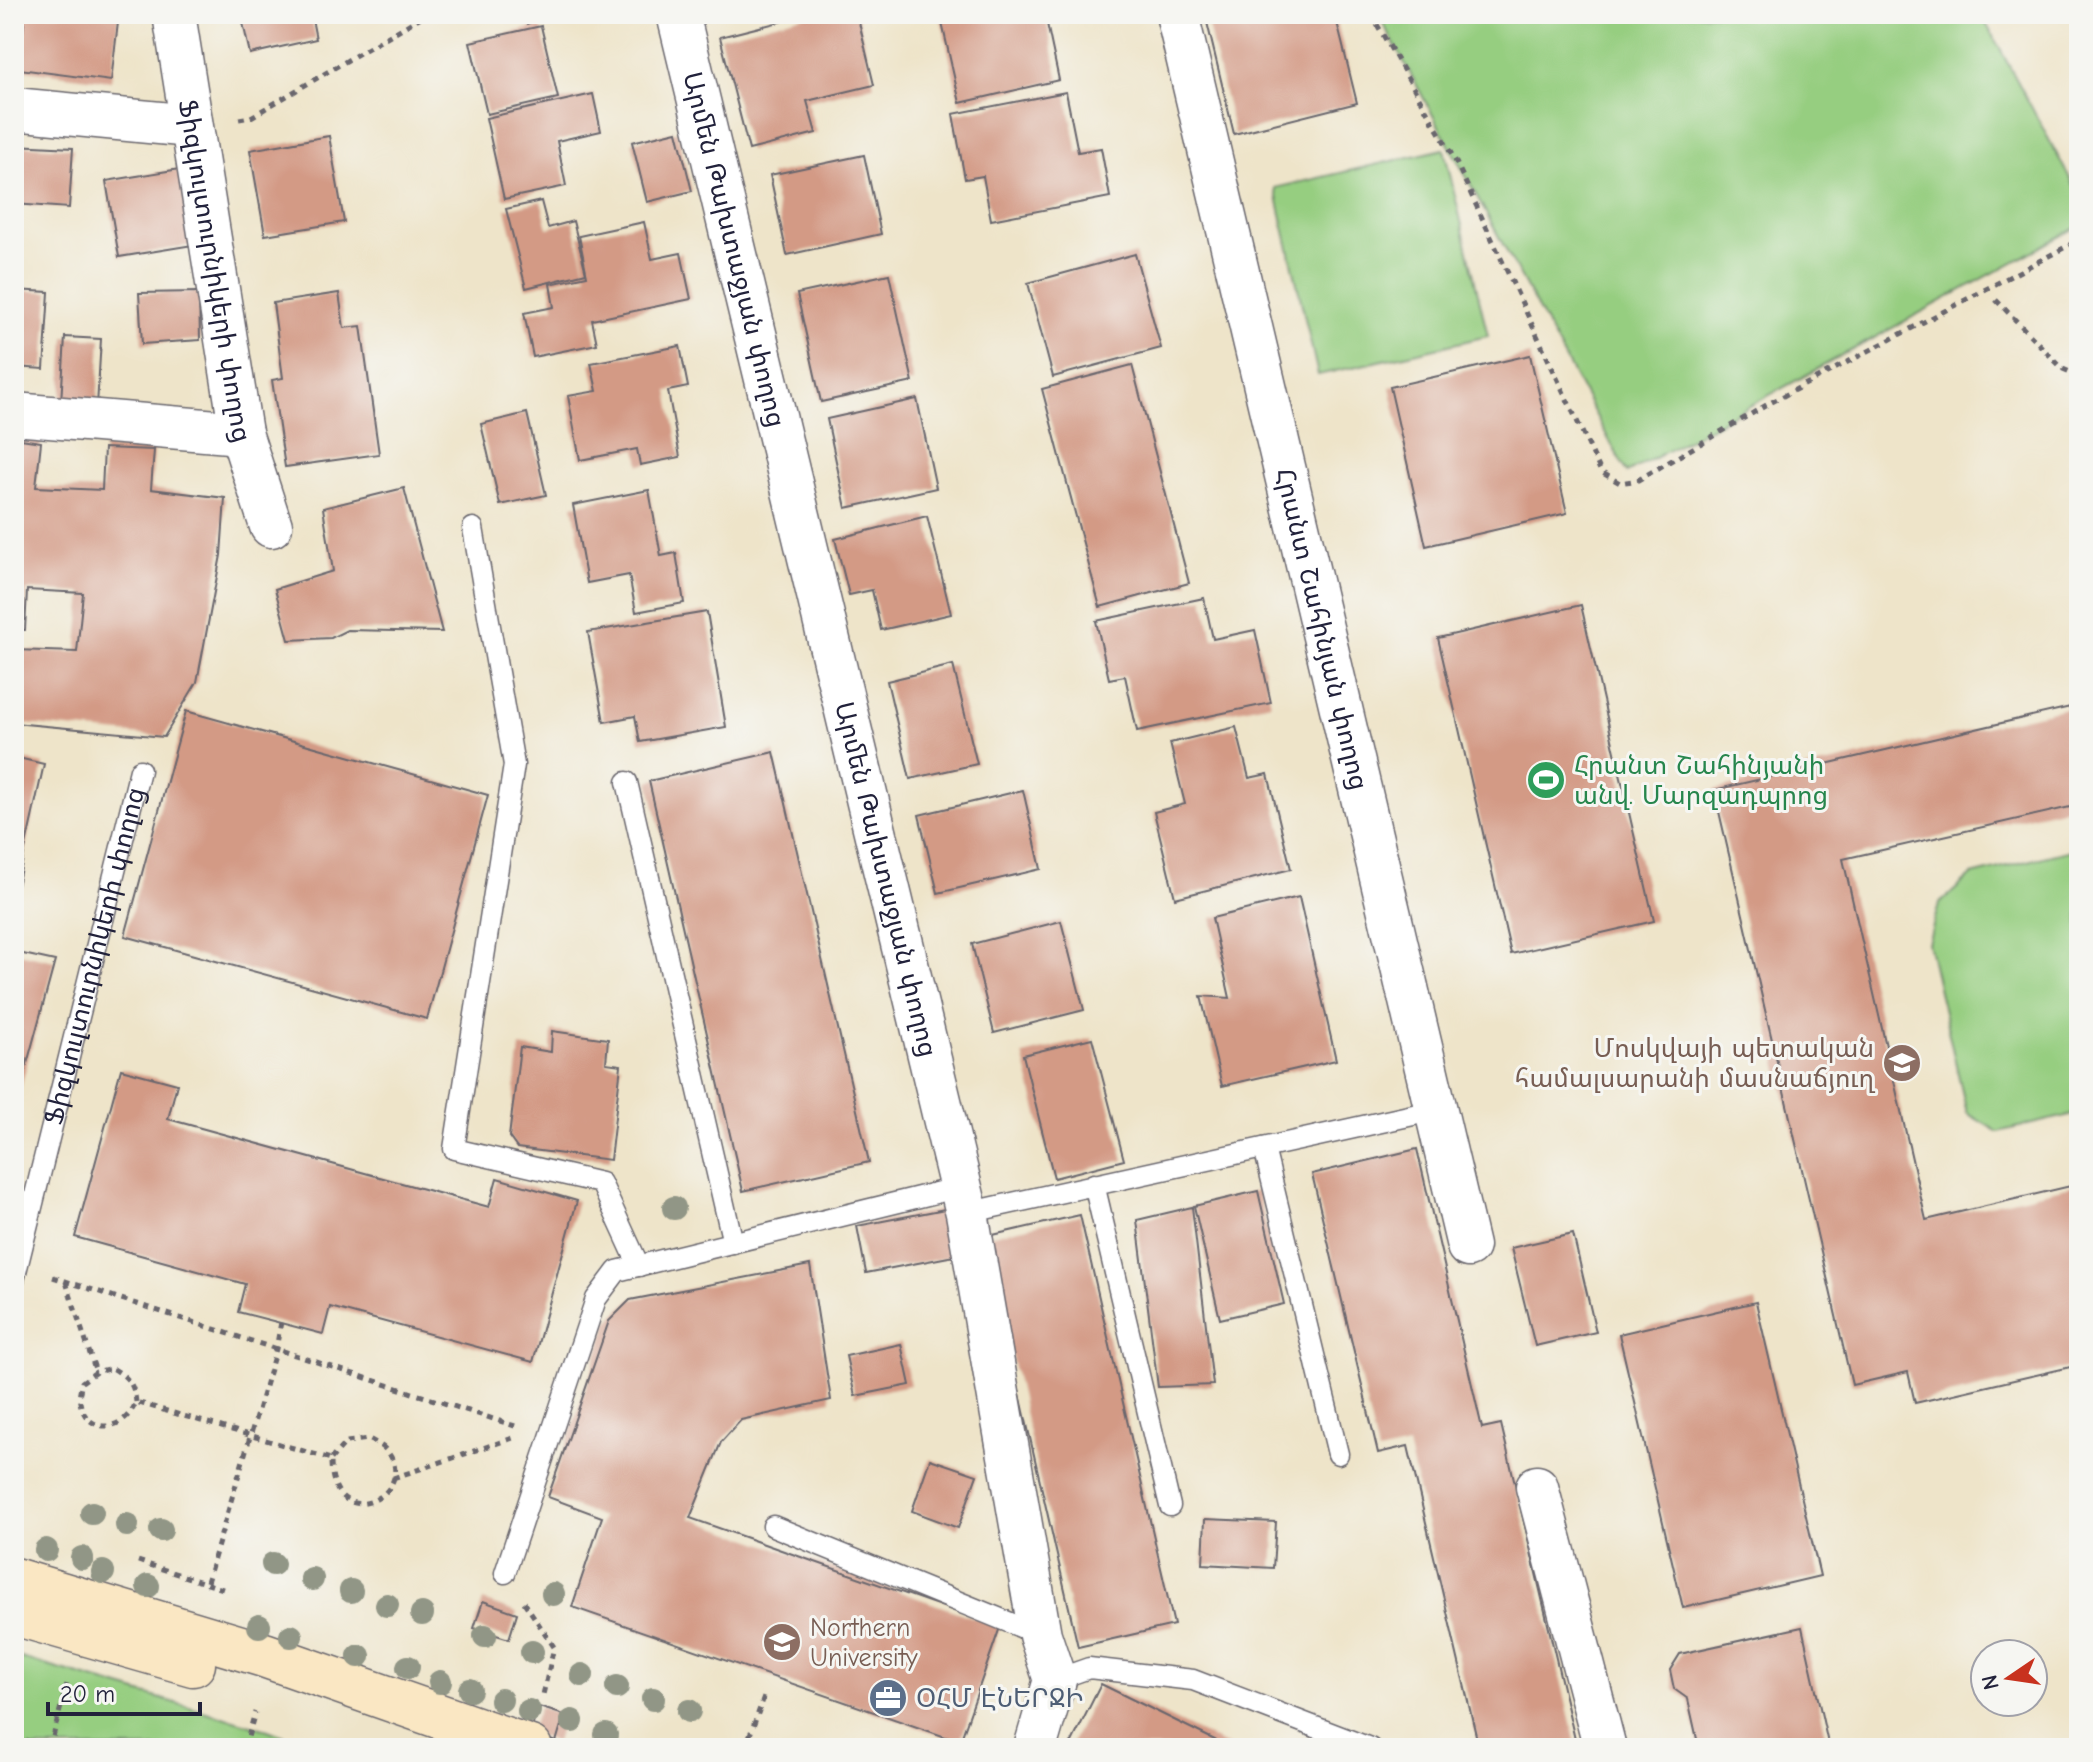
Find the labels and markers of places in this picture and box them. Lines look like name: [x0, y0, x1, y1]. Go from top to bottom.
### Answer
place label: Հրանտ Շահինյանի անվ. Մարզադպրոց: [1574, 751, 1828, 811]
sports icon: Հրանտ Շահինյանի անվ. Մարզադպրոց: [1525, 759, 1567, 801]
place label: Մոսկվայի պետական համալսարանի մասնաճյուղ: [1515, 1034, 1875, 1094]
school or university icon: Մոսկվայի պետական համալսարանի մասնաճյուղ: [1881, 1042, 1923, 1084]
place label: Northern University: [810, 1613, 918, 1673]
school or university icon: Northern University: [761, 1621, 803, 1663]
office icon: ՕՀՄ ԷՆԵՐՋԻ: [867, 1677, 909, 1719]
place label: ՕՀՄ ԷՆԵՐՋԻ: [916, 1684, 1084, 1714]

